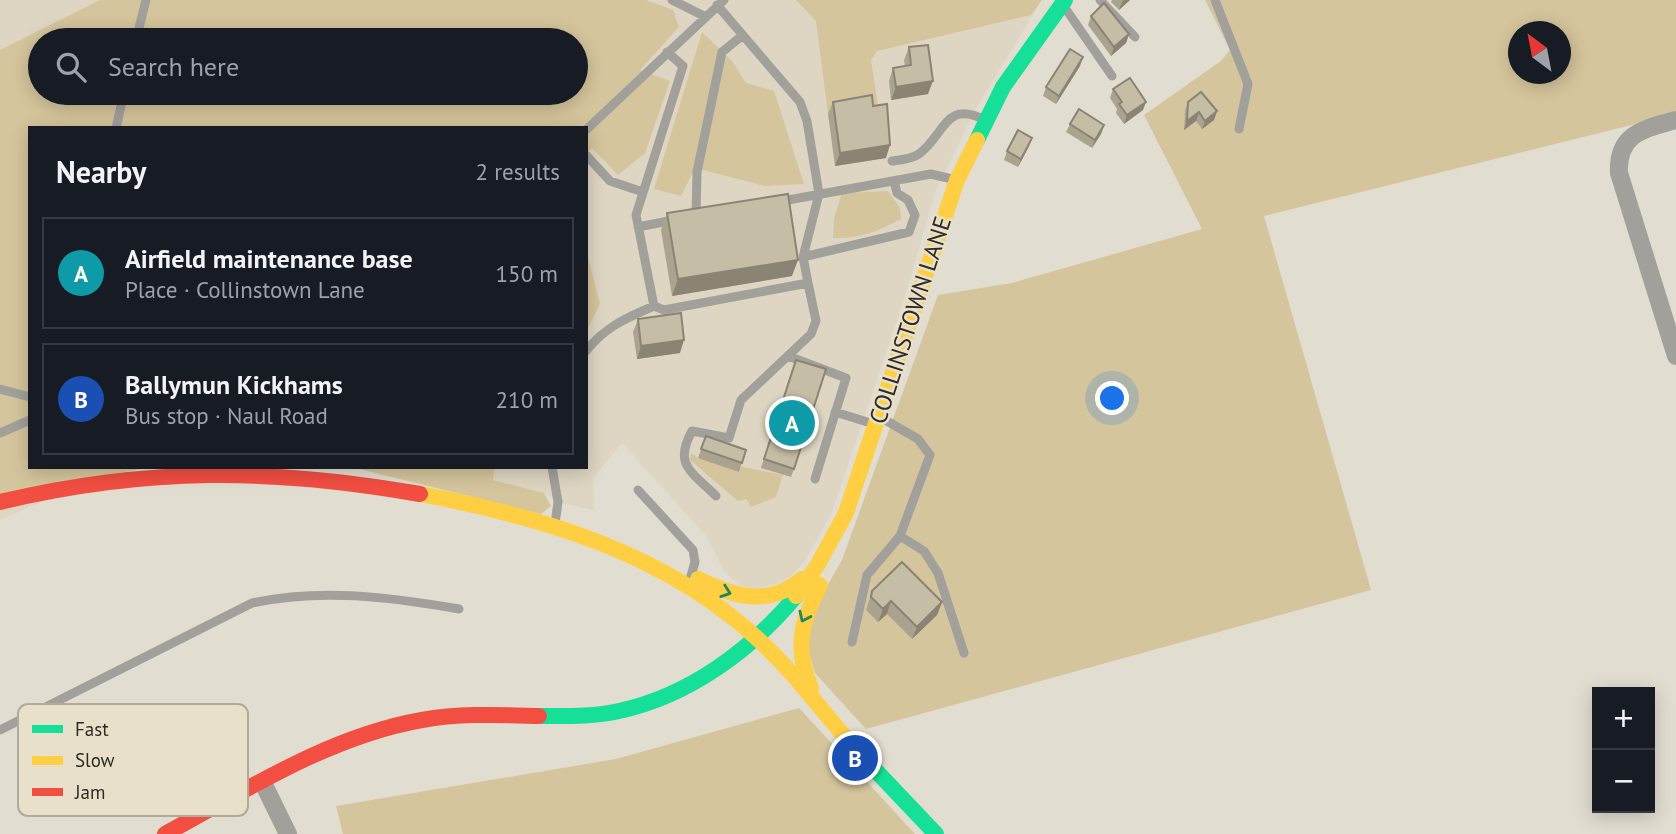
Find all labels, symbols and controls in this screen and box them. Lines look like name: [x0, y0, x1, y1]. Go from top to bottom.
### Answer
north arrow: [1508, 21, 1571, 84]
search box: [28, 28, 588, 105]
icon: search: [52, 48, 90, 86]
text: Search here: [108, 50, 239, 83]
text: Nearby: [56, 152, 146, 191]
text: 2 results: [476, 157, 560, 186]
street label: COLLINSTOWN LANE: [862, 212, 958, 428]
text: Airfield maintenance base: [125, 242, 413, 275]
text: A: [74, 259, 88, 288]
text: 150 m: [496, 259, 558, 288]
text: Place · Collinstown Lane: [125, 275, 365, 304]
text: Ballymun Kickhams: [125, 368, 343, 401]
your location: [1095, 381, 1129, 415]
text: B: [74, 385, 88, 414]
text: 210 m: [496, 385, 558, 414]
pin: A: [769, 397, 815, 449]
text: Bus stop · Naul Road: [125, 401, 328, 430]
one-way arrow: [720, 584, 732, 598]
one-way arrow: [798, 610, 812, 622]
map controls: [1592, 687, 1655, 813]
button: +: [1592, 687, 1655, 750]
legend: [18, 704, 248, 816]
text: Fast: [75, 717, 109, 741]
pin: B: [832, 732, 878, 784]
text: Slow: [75, 748, 115, 772]
button: −: [1592, 750, 1655, 813]
text: Jam: [74, 780, 105, 804]

